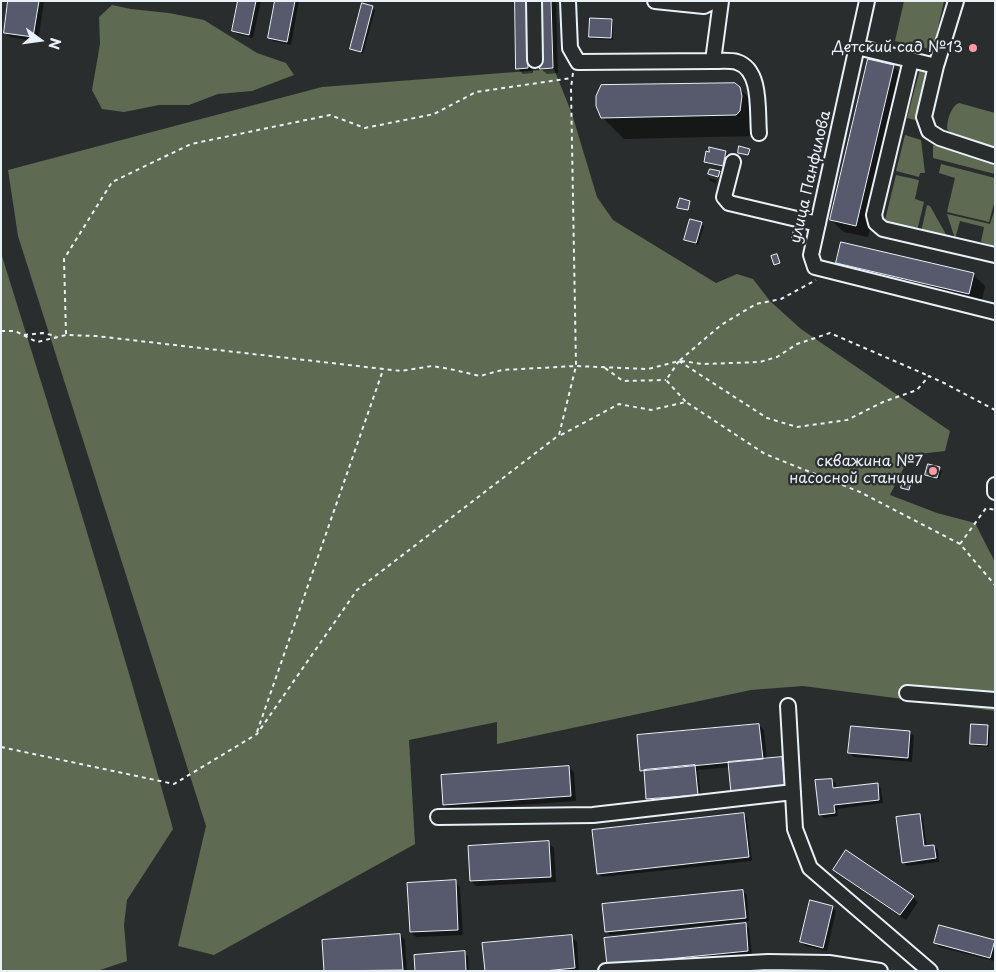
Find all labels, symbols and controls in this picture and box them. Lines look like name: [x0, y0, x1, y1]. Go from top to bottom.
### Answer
north arrow: [15, 15, 65, 65]
text: N: [44, 36, 67, 52]
place label: Детский сад №13: [832, 39, 963, 57]
marker: Детский сад №13: [967, 42, 979, 54]
street label: улица Панфилова: [787, 109, 835, 245]
place label: скважина №7 насосной станции: [789, 453, 923, 488]
marker: скважина №7 насосной станции: [927, 465, 939, 477]

